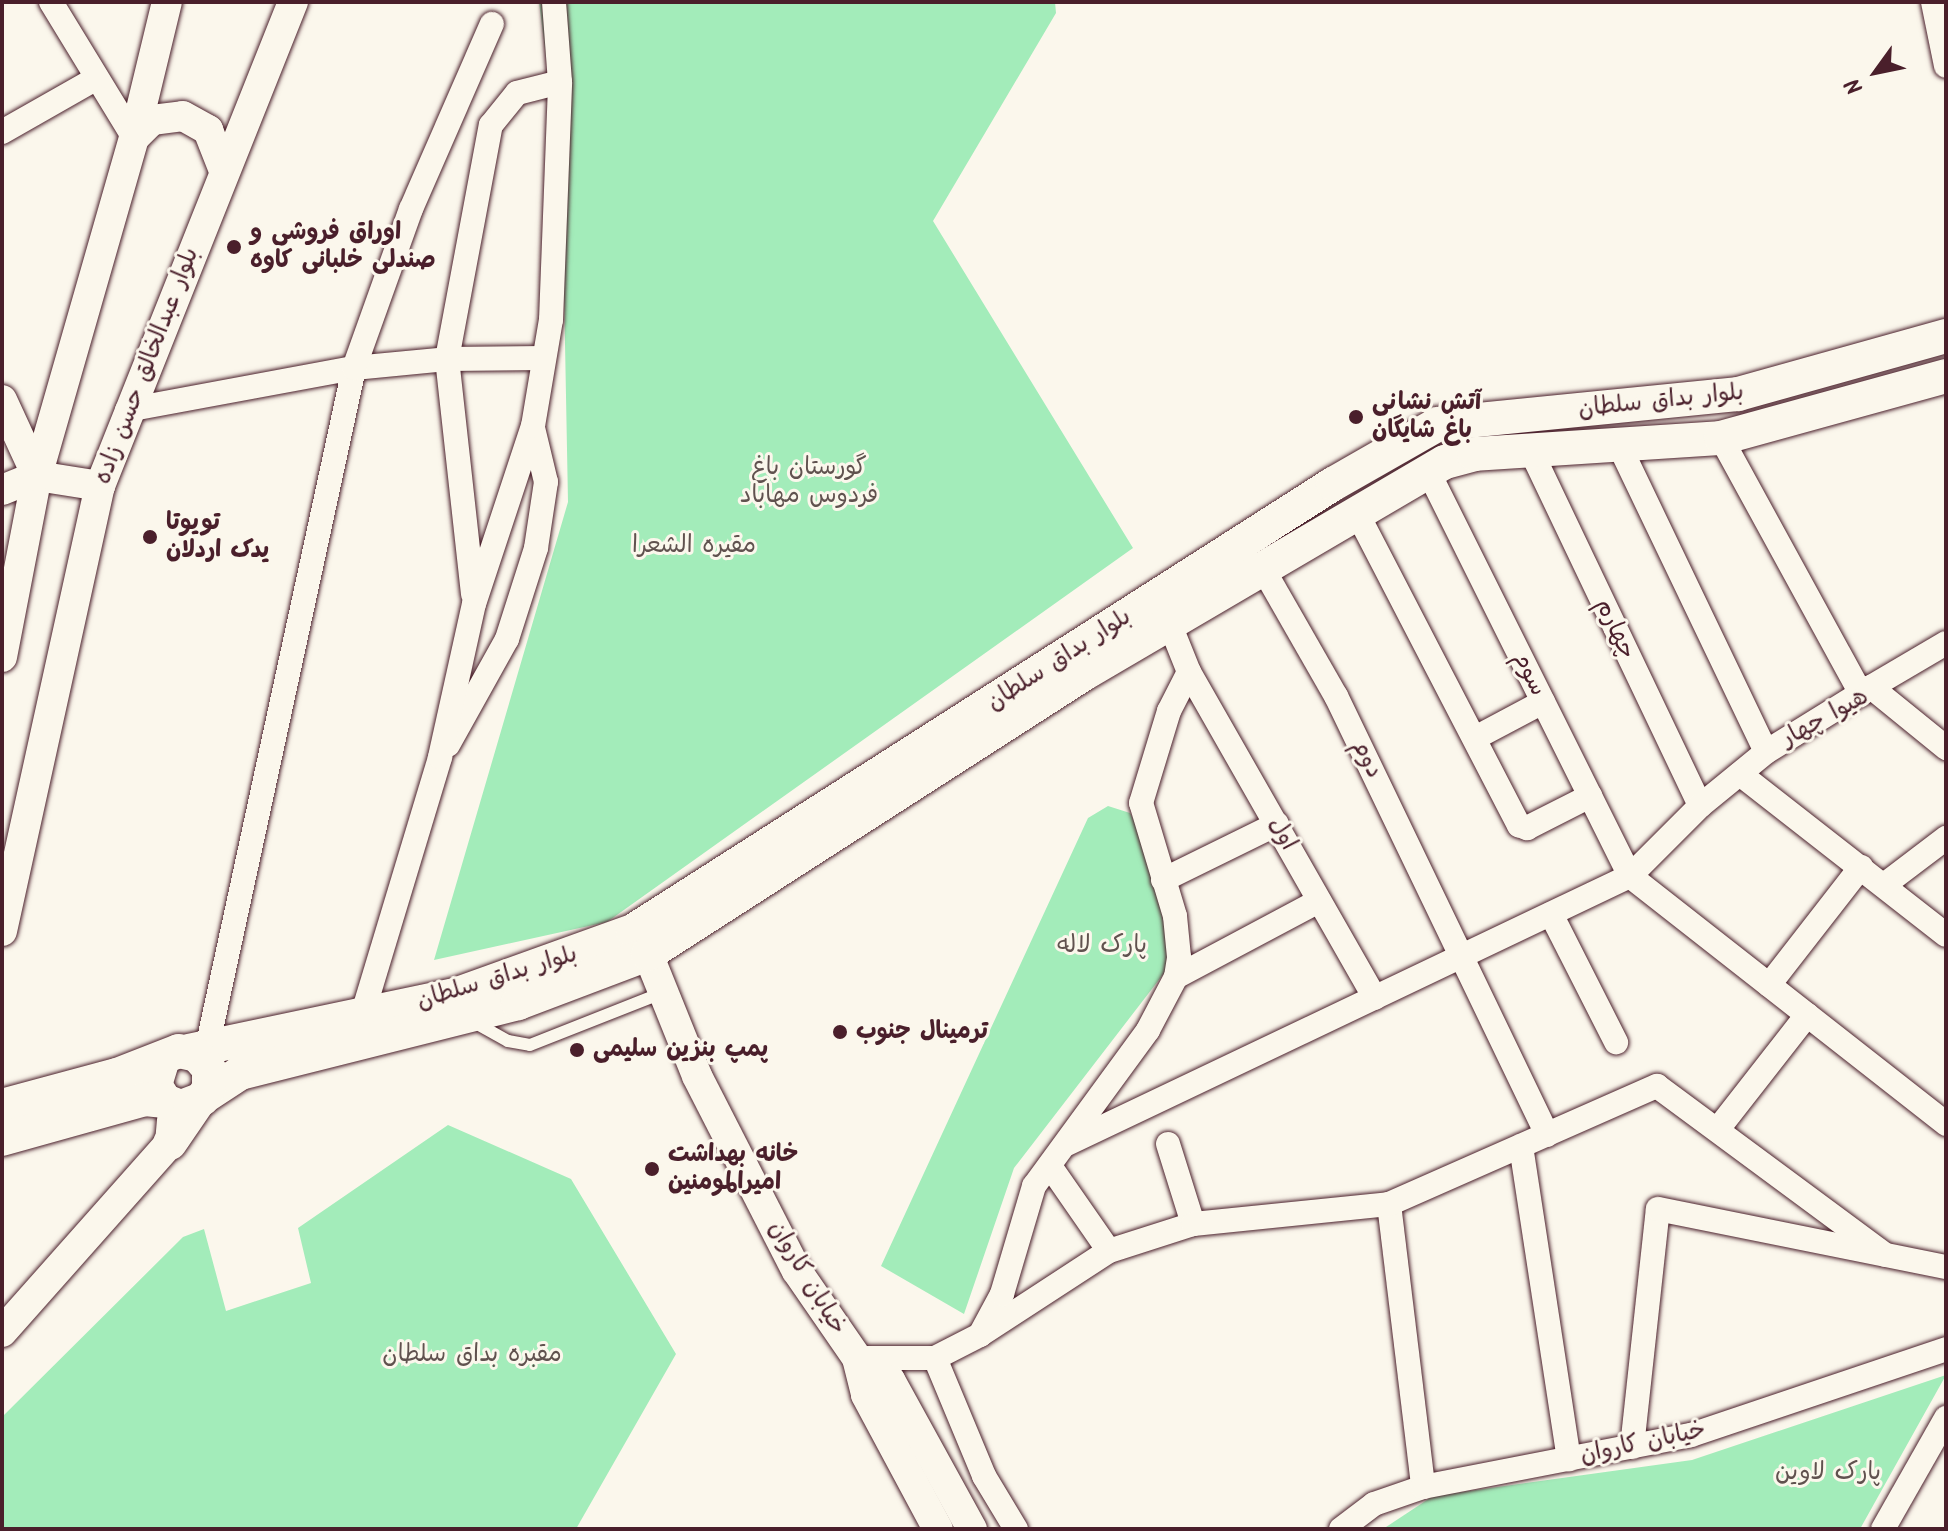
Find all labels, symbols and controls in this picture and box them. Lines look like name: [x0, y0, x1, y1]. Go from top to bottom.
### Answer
north arrow: [1836, 32, 1916, 112]
text: N: [1837, 70, 1874, 101]
place label: اوراق فروشی و صندلی خلبانی کاوه: [250, 219, 436, 275]
marker: اوراق فروشی و صندلی خلبانی کاوه: [225, 238, 243, 256]
street label: بلوار عبدالخالق حسن زاده: [89, 244, 205, 488]
street label: بلوار بداق سلطان: [1577, 378, 1745, 424]
place label: آتش نشانی باغ شایگان: [1372, 389, 1481, 445]
marker: آتش نشانی باغ شایگان: [1347, 408, 1365, 426]
park label: گورستان باغ فردوس مهاباد: [740, 454, 878, 510]
place label: تویوتا یدک اردلان: [166, 509, 269, 565]
marker: تویوتا یدک اردلان: [141, 528, 159, 546]
park label: مقیره الشعرا: [632, 532, 756, 560]
street label: چهارم: [1589, 594, 1641, 664]
street label: بلوار بداق سلطان: [981, 603, 1137, 717]
street label: سوم: [1506, 647, 1552, 701]
street label: هیوا چهار: [1776, 682, 1874, 754]
street label: دوم: [1346, 735, 1388, 783]
street label: اول: [1261, 813, 1303, 855]
park label: پارک لاله: [1057, 932, 1147, 960]
street label: بلوار بداق سلطان: [413, 940, 581, 1016]
place label: ترمینال جنوب: [856, 1018, 988, 1046]
marker: ترمینال جنوب: [831, 1023, 849, 1041]
place label: پمپ بنزین سلیمی: [593, 1036, 768, 1064]
marker: پمپ بنزین سلیمی: [568, 1041, 586, 1059]
place label: خانه بهداشت امیرالمومنین: [668, 1141, 798, 1197]
marker: خانه بهداشت امیرالمومنین: [643, 1160, 661, 1178]
street label: خیابان کاروان: [762, 1216, 852, 1340]
park label: مقبره بداق سلطان: [382, 1341, 562, 1369]
street label: خیابان کاروان: [1578, 1416, 1708, 1470]
park label: پارک لاوین: [1775, 1459, 1881, 1487]

